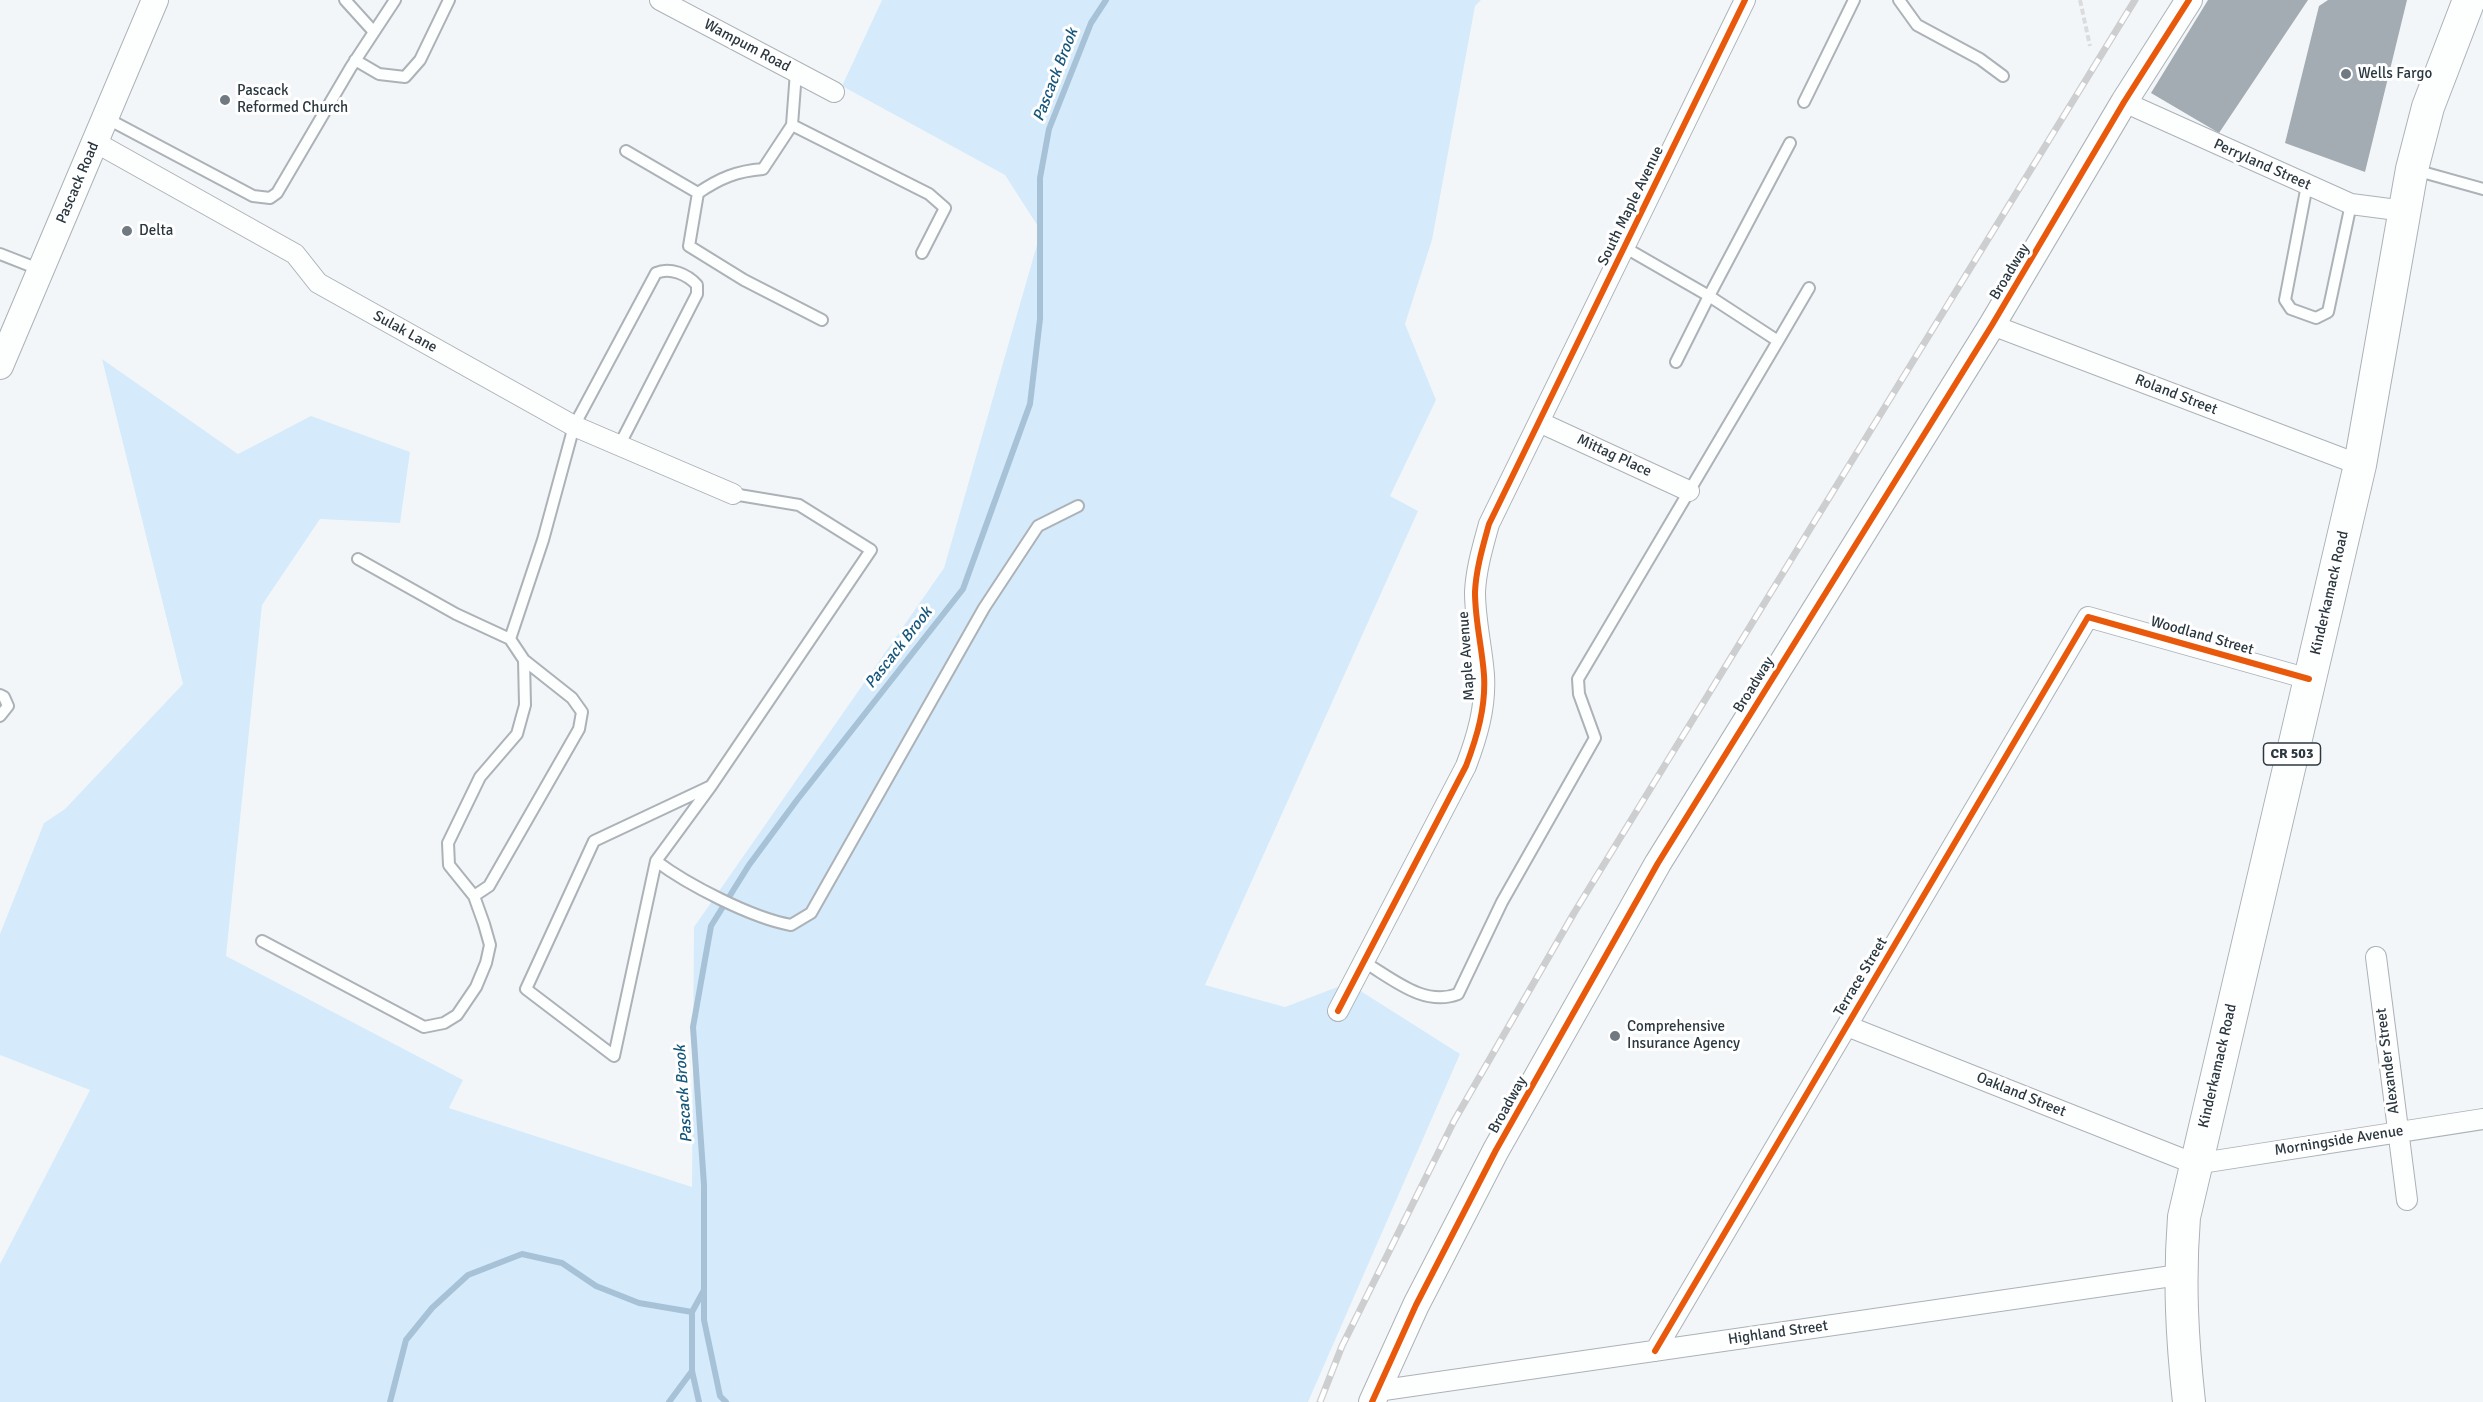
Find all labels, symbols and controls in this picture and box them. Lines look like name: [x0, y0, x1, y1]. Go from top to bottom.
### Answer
street label: Wampum Road: [701, 16, 793, 76]
water label: Pascack Brook: [1029, 26, 1083, 124]
place label: Wells Fargo: [2358, 65, 2432, 83]
marker: Wells Fargo: [2339, 67, 2353, 81]
place label: Pascack Reformed Church: [237, 82, 348, 117]
marker: Pascack Reformed Church: [218, 93, 232, 107]
street label: Perryland Street: [2211, 136, 2313, 194]
street label: Pascack Road: [53, 139, 103, 227]
street label: South Maple Avenue: [1594, 143, 1668, 269]
place label: Delta: [139, 222, 173, 240]
marker: Delta: [120, 224, 134, 238]
street label: Broadway: [1986, 241, 2034, 303]
street label: Sulak Lane: [370, 307, 440, 357]
street label: Roland Street: [2132, 371, 2220, 419]
street label: Mittag Place: [1574, 431, 1654, 481]
street label: Kinderkamack Road: [2307, 529, 2353, 657]
water label: Pascack Brook: [861, 603, 937, 693]
street label: Maple Avenue: [1455, 611, 1479, 701]
street label: Woodland Street: [2148, 613, 2256, 659]
street label: Broadway: [1730, 654, 1778, 716]
road number: CR 503: [2264, 743, 2320, 765]
street label: Terrace Street: [1830, 934, 1892, 1020]
street label: Kinderkamack Road: [2195, 1002, 2241, 1130]
street label: Alexander Street: [2373, 1007, 2403, 1115]
place label: Comprehensive Insurance Agency: [1627, 1018, 1740, 1053]
marker: Comprehensive Insurance Agency: [1608, 1029, 1622, 1043]
water label: Pascack Brook: [671, 1044, 697, 1144]
street label: Oakland Street: [1974, 1069, 2068, 1121]
street label: Broadway: [1485, 1073, 1531, 1137]
street label: Morningside Avenue: [2273, 1122, 2405, 1160]
street label: Highland Street: [1727, 1317, 1829, 1349]

